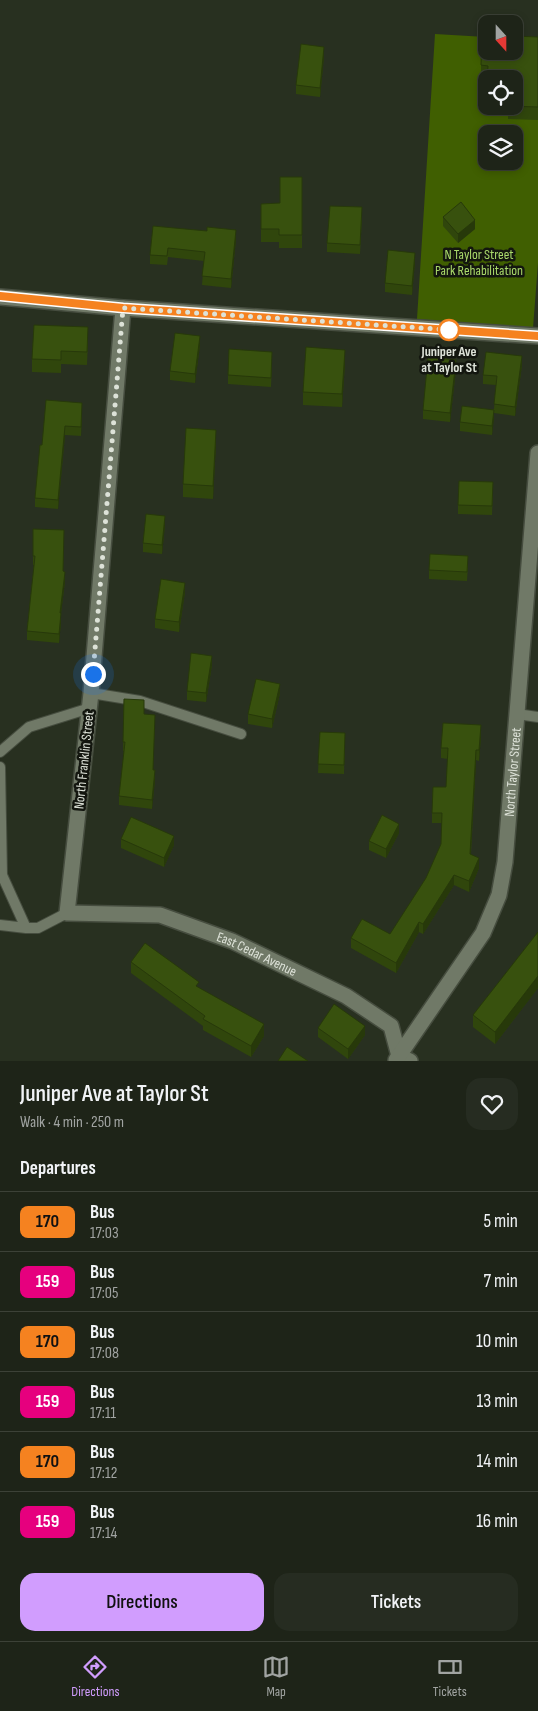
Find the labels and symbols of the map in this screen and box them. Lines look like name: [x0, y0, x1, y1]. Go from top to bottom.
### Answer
north arrow: [478, 15, 522, 60]
park label: N Taylor Street Park Rehabilitation: [435, 246, 523, 279]
marker: Juniper Ave at Taylor St: [438, 319, 460, 341]
place label: Juniper Ave at Taylor St: [421, 343, 477, 376]
your location: [81, 662, 106, 687]
street label: North Franklin Street: [70, 710, 98, 810]
street label: North Taylor Street: [500, 727, 524, 817]
street label: East Cedar Avenue: [215, 928, 300, 980]

